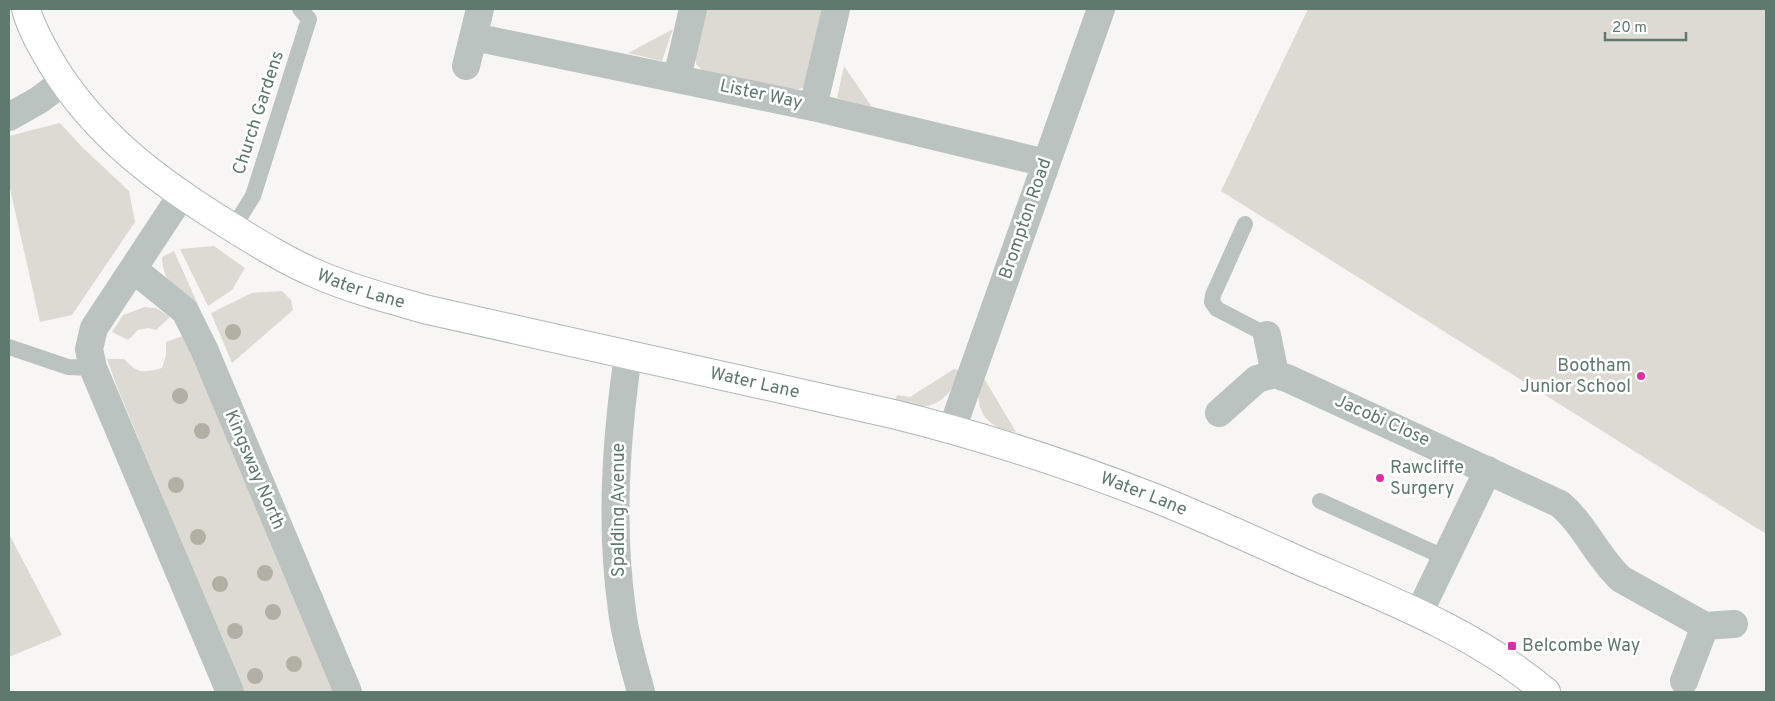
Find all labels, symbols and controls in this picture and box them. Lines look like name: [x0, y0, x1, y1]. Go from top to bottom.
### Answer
scale bar: [1605, 10, 1686, 42]
text: 20 m: [1612, 19, 1647, 38]
street label: Church Gardens: [228, 48, 290, 178]
street label: Lister Way: [718, 75, 804, 115]
street label: Brompton Road: [995, 155, 1057, 283]
street label: Water Lane: [313, 264, 407, 315]
place label: Bootham Junior School: [1520, 355, 1631, 399]
street label: Water Lane: [707, 362, 802, 404]
marker: Bootham Junior School: [1635, 370, 1647, 382]
street label: Jacobi Close: [1331, 390, 1433, 452]
street label: Kingsway North: [218, 407, 290, 533]
street label: Spalding Avenue: [608, 443, 631, 577]
place label: Rawcliffe Surgery: [1390, 457, 1464, 501]
street label: Water Lane: [1097, 467, 1191, 521]
marker: Rawcliffe Surgery: [1374, 472, 1386, 484]
place label: Belcombe Way: [1522, 635, 1640, 658]
marker: Belcombe Way: [1506, 640, 1518, 652]

